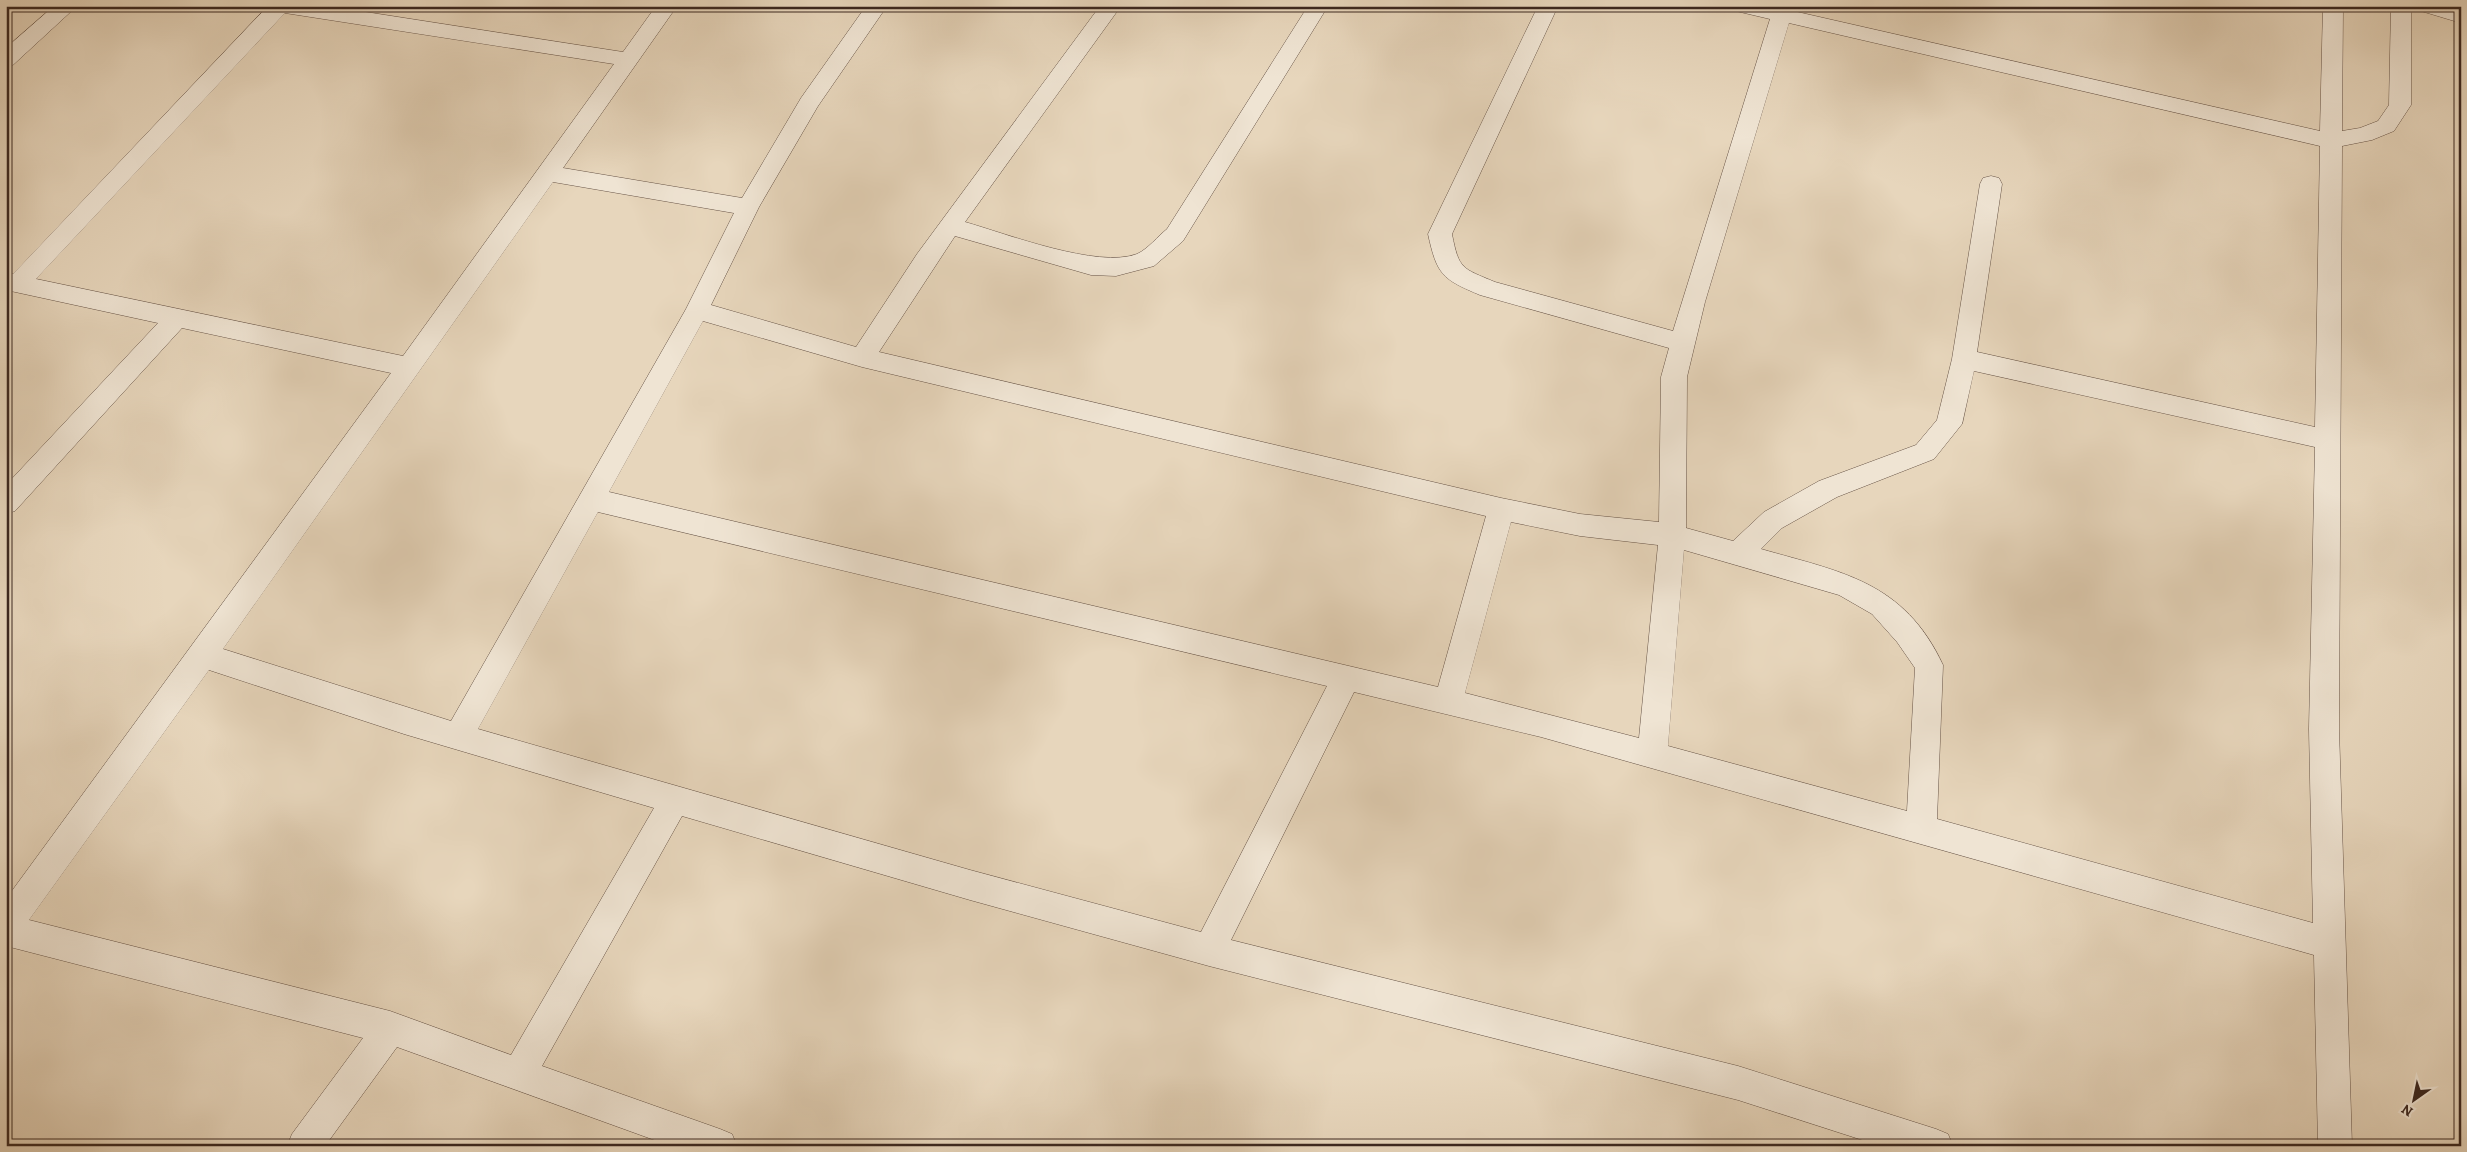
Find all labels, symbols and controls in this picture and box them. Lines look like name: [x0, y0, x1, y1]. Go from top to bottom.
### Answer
north arrow: [2390, 1074, 2440, 1124]
text: N: [2398, 1100, 2417, 1121]

